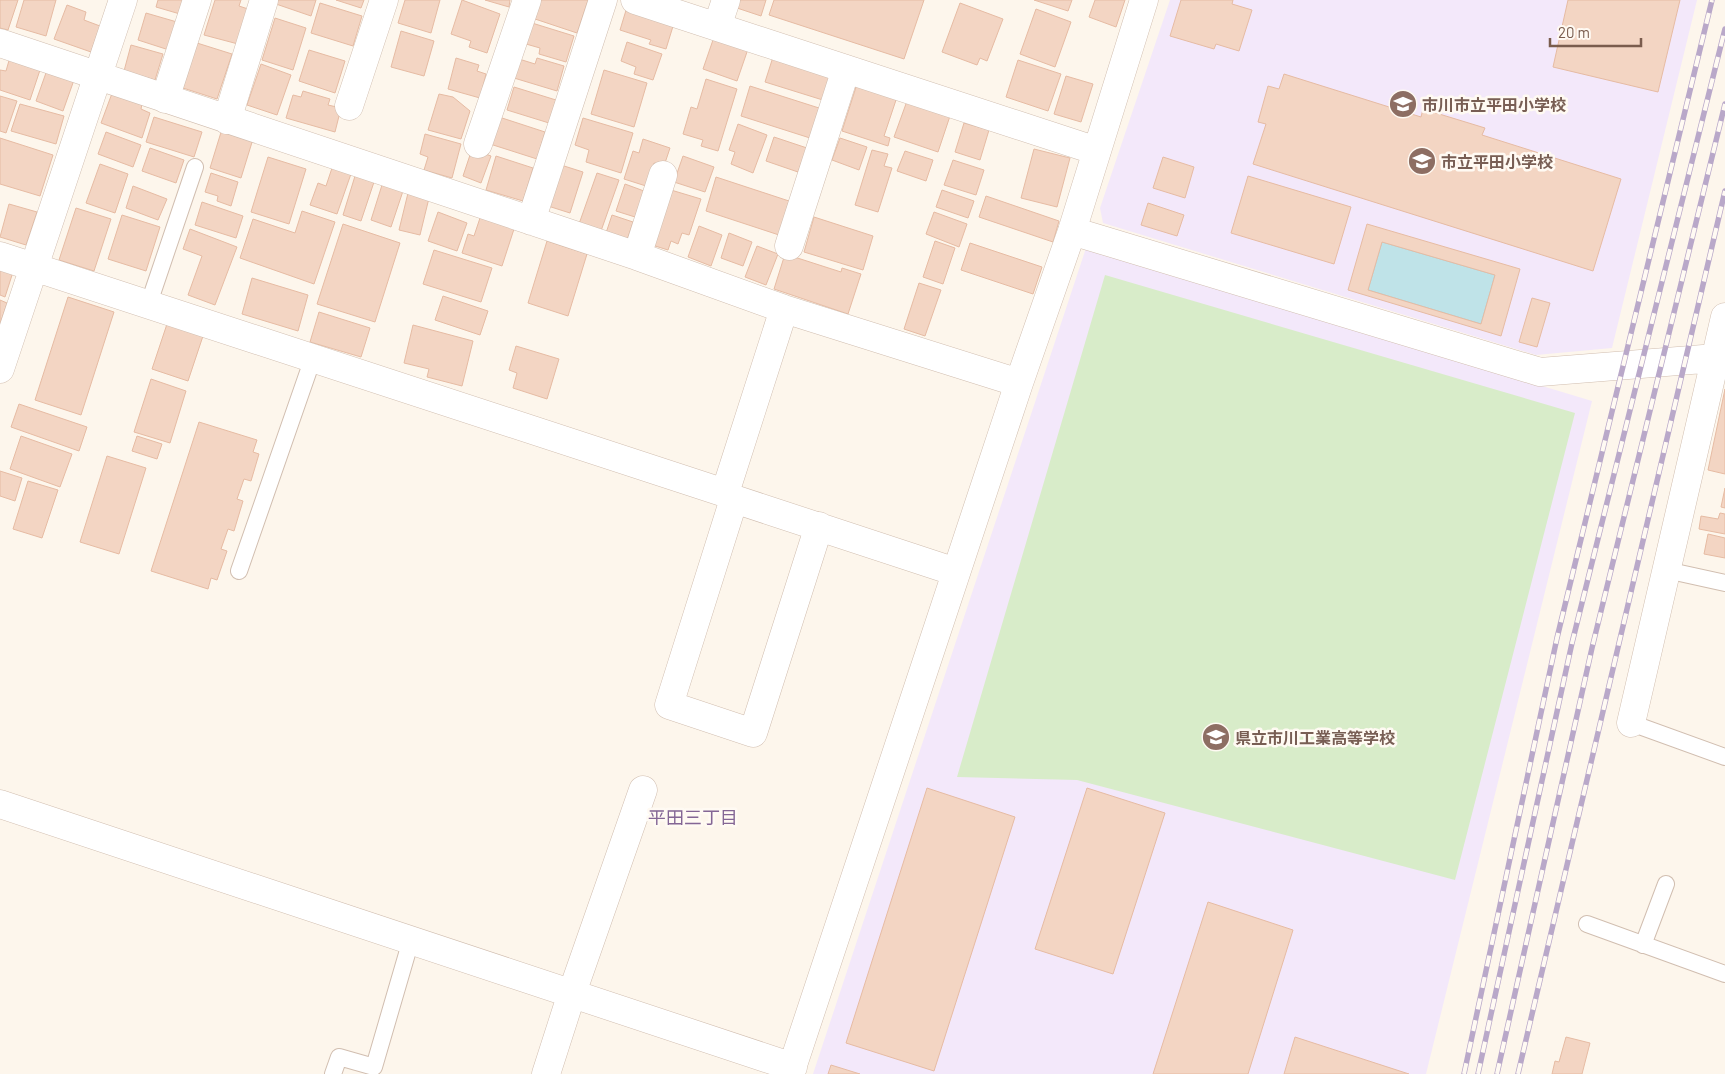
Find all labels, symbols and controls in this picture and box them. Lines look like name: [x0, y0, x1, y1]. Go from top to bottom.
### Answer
scale bar: [1550, 15, 1641, 47]
text: 20 m: [1558, 23, 1590, 41]
school or university icon: 市川市立平田小学校: [1388, 89, 1418, 119]
place label: 市川市立平田小学校: [1422, 95, 1566, 114]
school or university icon: 市立平田小学校: [1407, 146, 1437, 176]
place label: 市立平田小学校: [1441, 152, 1553, 171]
school or university icon: 県立市川工業高等学校: [1201, 722, 1231, 752]
place label: 県立市川工業高等学校: [1235, 728, 1395, 747]
district label: 平田三丁目: [648, 806, 738, 828]

